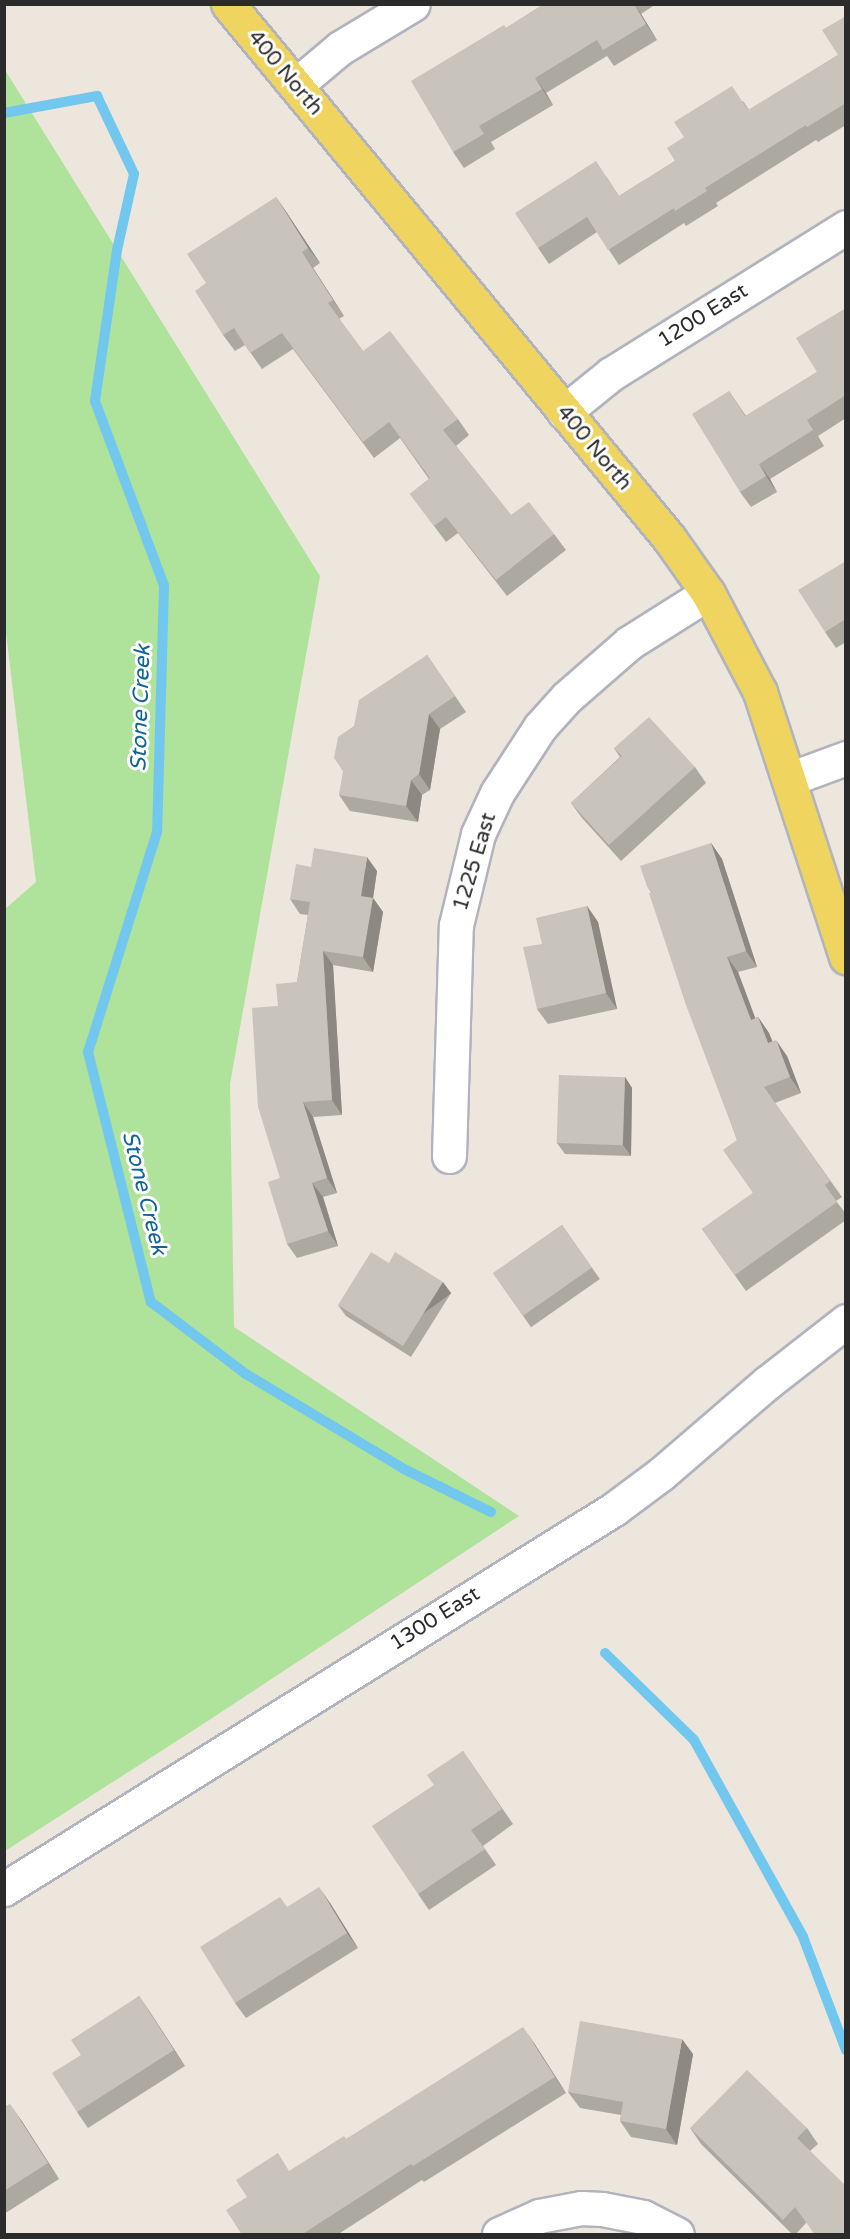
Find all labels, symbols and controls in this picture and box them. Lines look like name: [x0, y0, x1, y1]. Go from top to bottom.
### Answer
street label: 400 North: [242, 25, 328, 121]
street label: 1200 East: [653, 278, 753, 354]
street label: 400 North: [551, 400, 637, 496]
water label: Stone Creek: [126, 644, 156, 772]
street label: 1225 East: [448, 810, 502, 914]
water label: Stone Creek: [116, 1128, 172, 1258]
street label: 1300 East: [385, 1581, 485, 1657]

